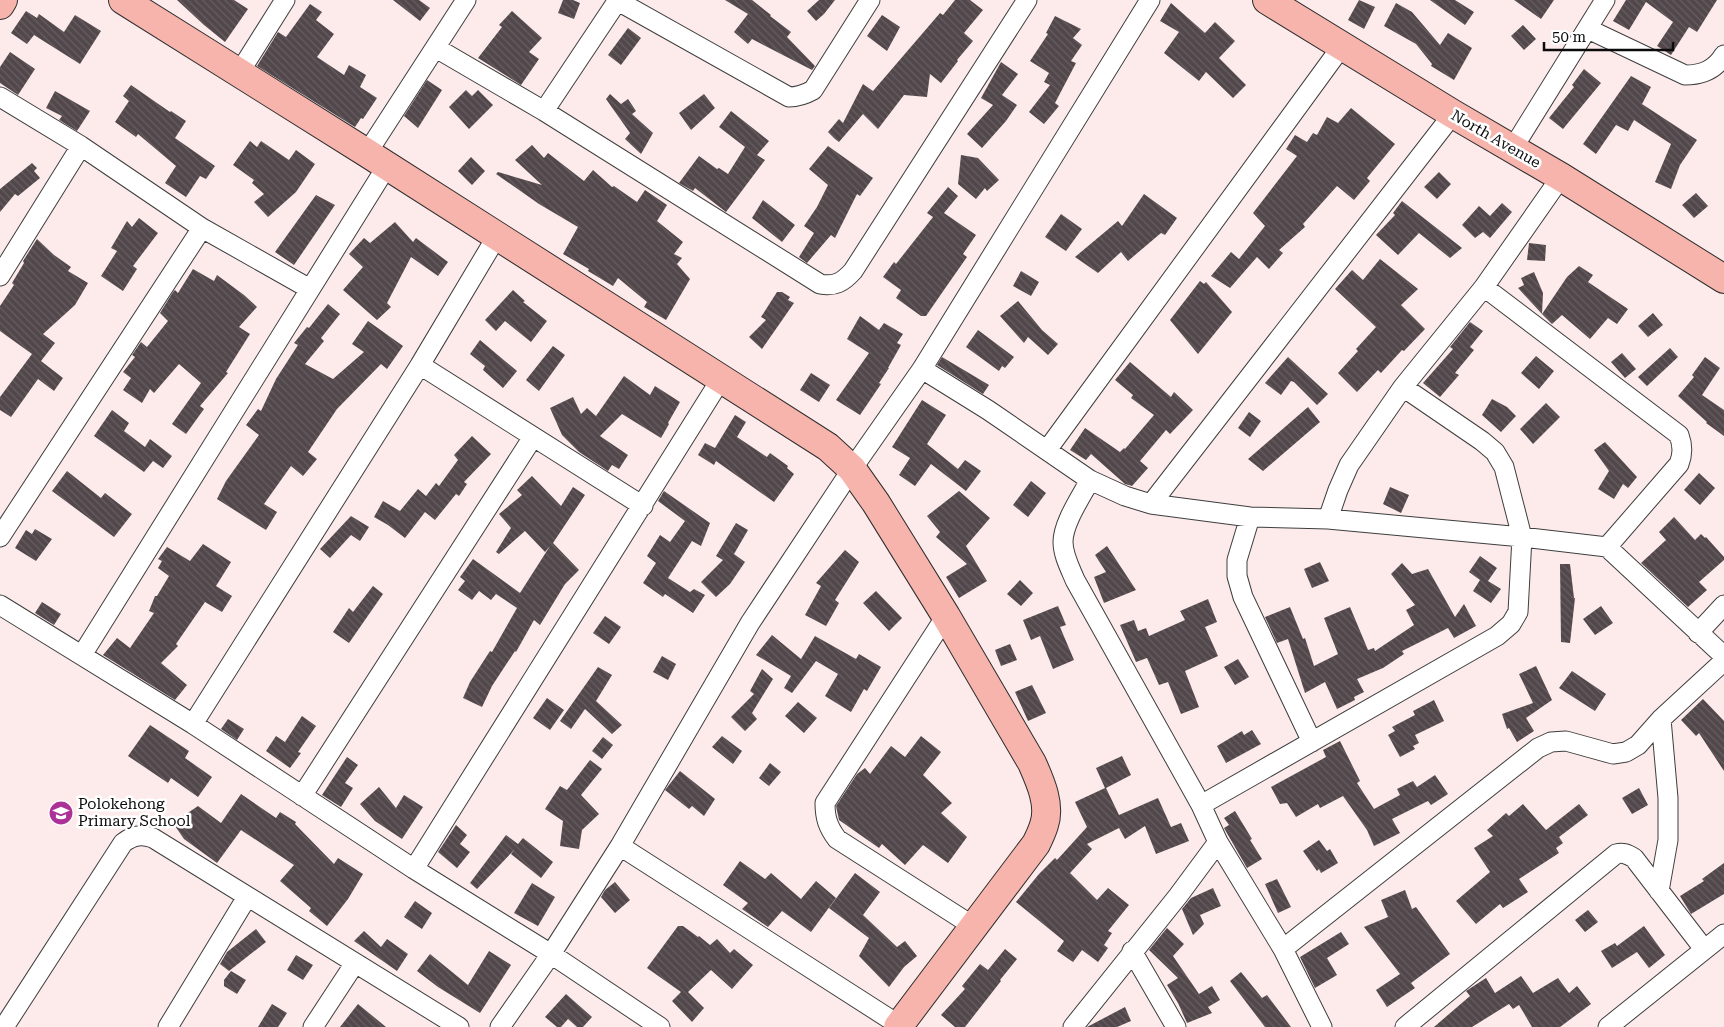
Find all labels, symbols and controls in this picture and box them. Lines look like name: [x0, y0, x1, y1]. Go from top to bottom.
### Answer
scale bar: [1544, 20, 1673, 52]
text: 50 m: [1552, 28, 1587, 46]
street label: North Avenue: [1448, 106, 1544, 172]
place label: Polokehong Primary School: [78, 795, 191, 830]
school or university icon: Polokehong Primary School: [48, 800, 74, 826]

